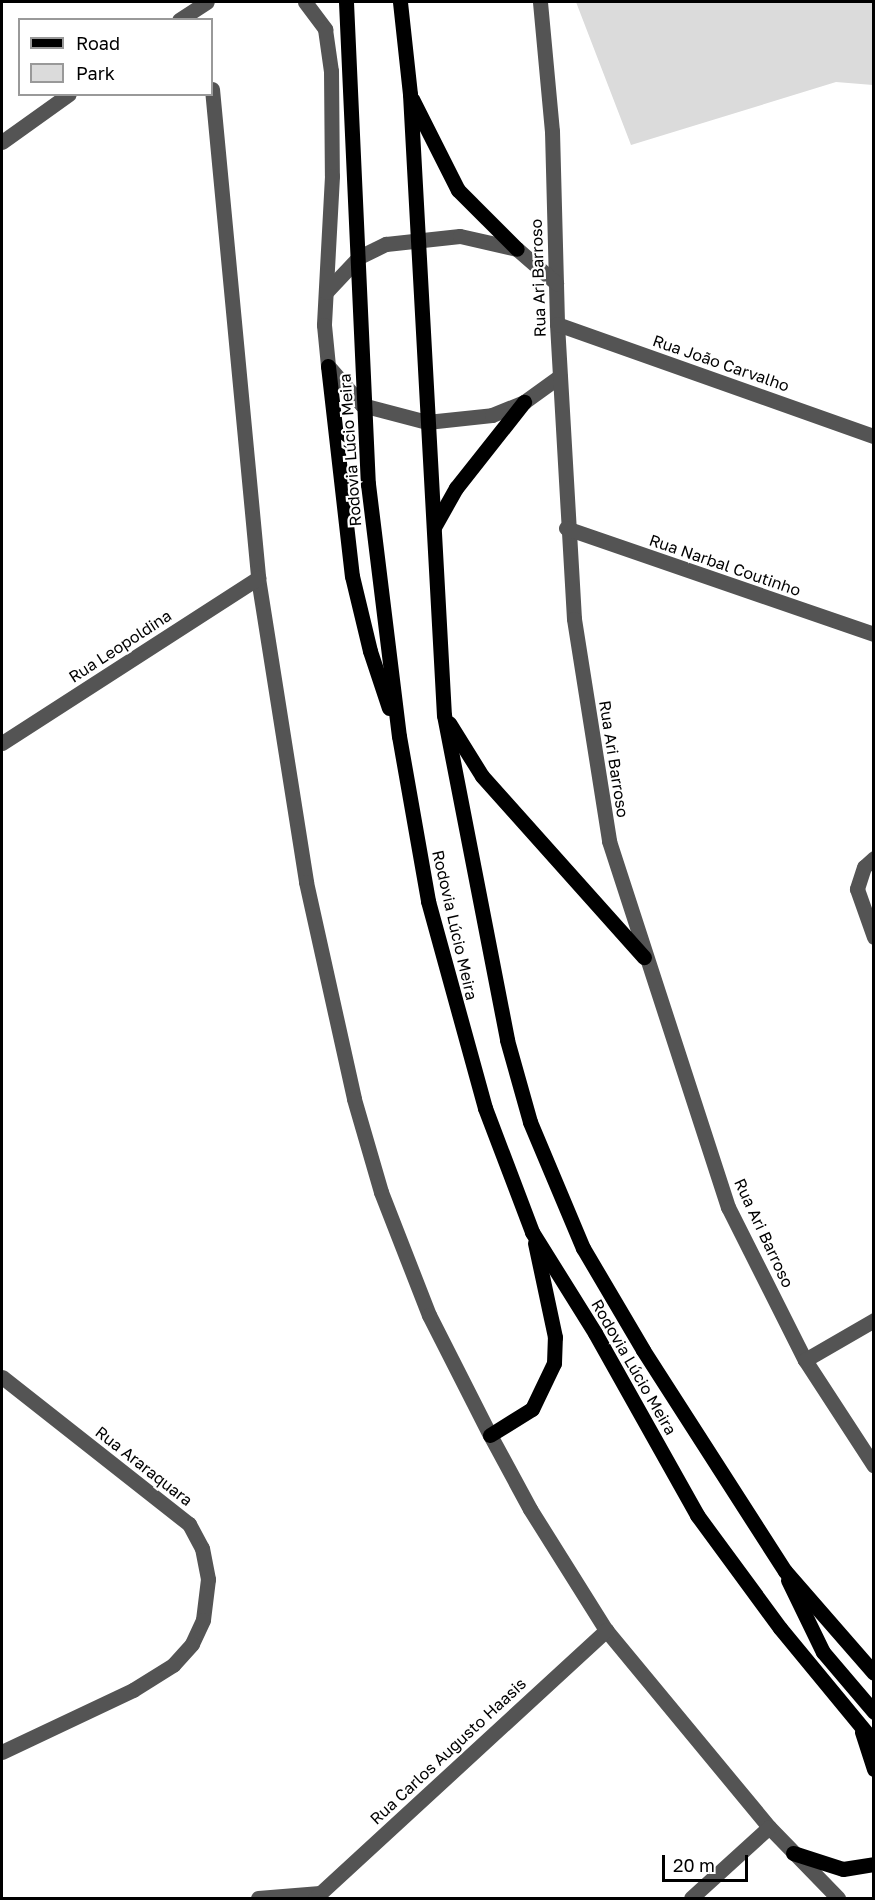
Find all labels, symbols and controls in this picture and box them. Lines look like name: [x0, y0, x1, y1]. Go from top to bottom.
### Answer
legend: [18, 18, 213, 96]
text: Road: [76, 32, 120, 54]
text: Park: [76, 62, 115, 84]
street label: Rua Ari Barroso: [526, 219, 550, 337]
street label: Rua João Carvalho: [650, 331, 792, 395]
street label: Rodovia Lúcio Meira: [335, 373, 365, 527]
street label: Rua Narbal Coutinho: [647, 530, 803, 600]
street label: Rua Leopoldina: [65, 606, 175, 686]
street label: Rua Ari Barroso: [595, 699, 633, 819]
street label: Rodovia Lúcio Meira: [428, 848, 482, 1002]
street label: Rua Ari Barroso: [730, 1175, 798, 1291]
street label: Rodovia Lúcio Meira: [587, 1296, 681, 1438]
street label: Rua Araraquara: [92, 1422, 196, 1510]
street label: Rua Carlos Augusto Haasis: [366, 1674, 530, 1828]
scale bar: [665, 1843, 750, 1881]
text: 20 m: [673, 1854, 715, 1876]

